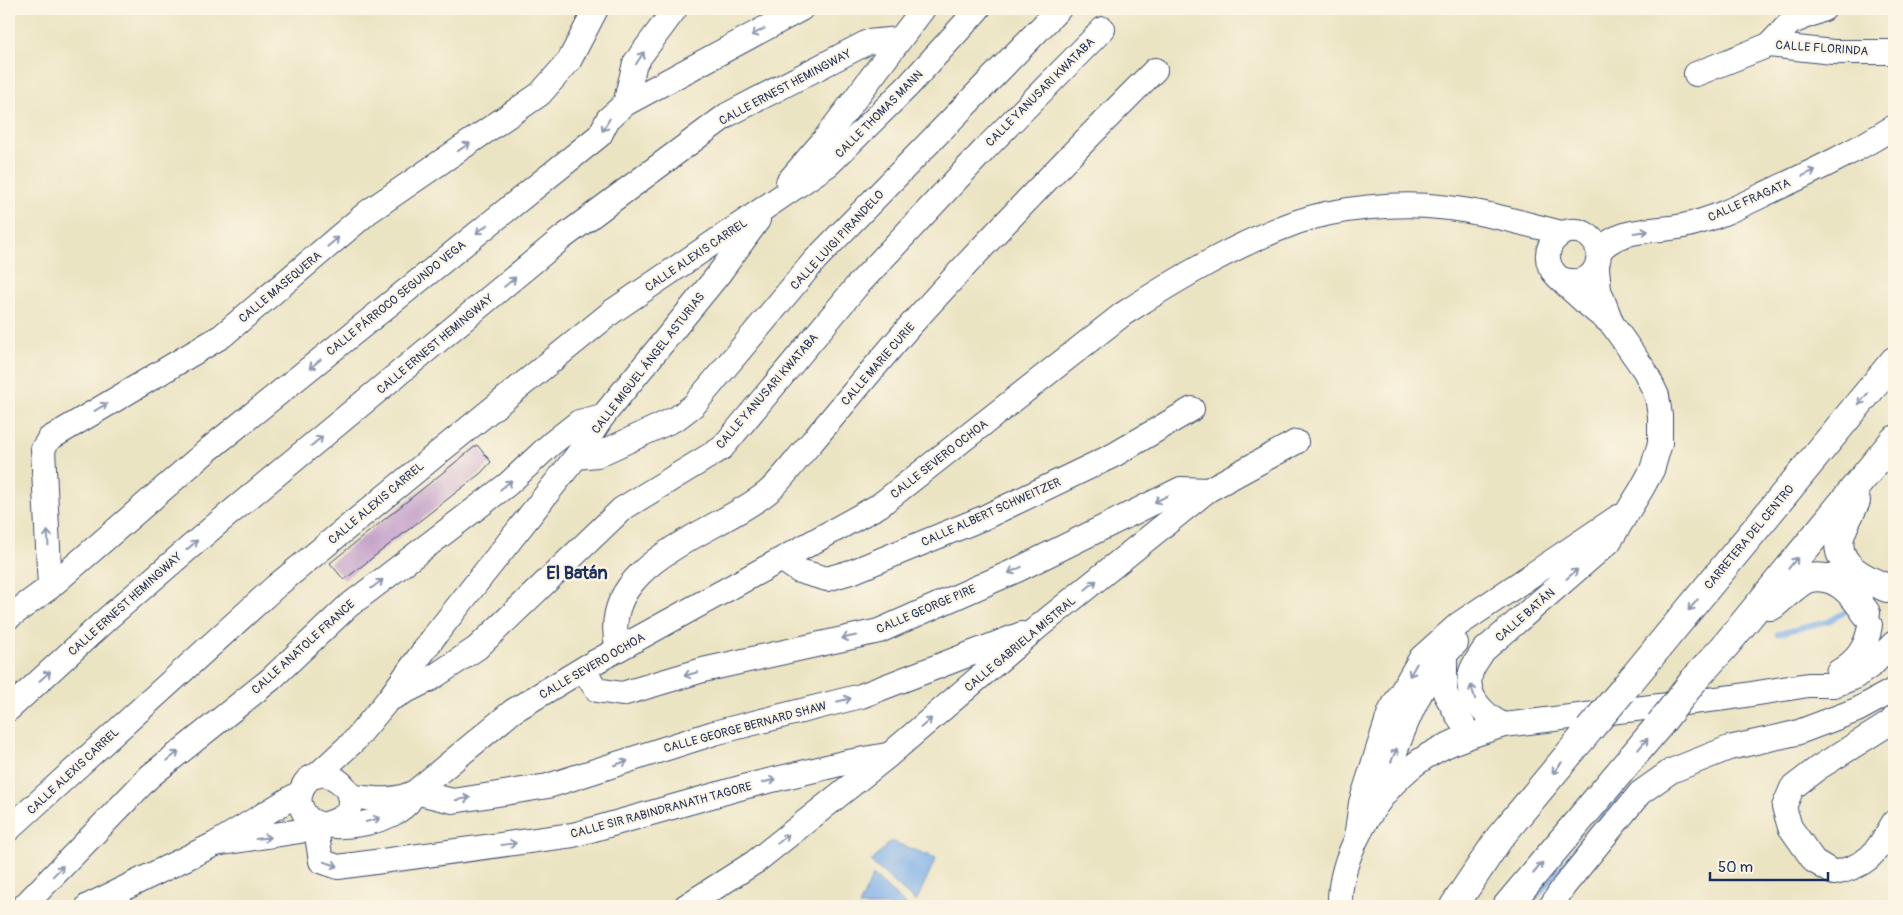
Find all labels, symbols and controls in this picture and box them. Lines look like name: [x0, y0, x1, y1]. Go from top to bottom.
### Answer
one-way arrow: [751, 28, 766, 37]
street label: CALLE YANUSARI KWATABA: [983, 35, 1098, 150]
street label: CALLE FLORINDA: [1775, 38, 1869, 59]
street label: CALLE ERNEST HEMINGWAY: [717, 46, 854, 129]
one-way arrow: [635, 52, 645, 66]
street label: CALLE THOMAS MANN: [832, 67, 926, 161]
one-way arrow: [600, 118, 610, 132]
one-way arrow: [457, 142, 471, 152]
one-way arrow: [1801, 168, 1816, 177]
street label: CALLE FRAGATA: [1706, 176, 1793, 225]
street label: CALLE LUIGI PIRANDELO: [787, 187, 888, 293]
street label: CALLE ALEXIS CARREL: [642, 215, 751, 295]
one-way arrow: [476, 224, 489, 235]
one-way arrow: [1632, 226, 1648, 236]
street label: CALLE PÁRROCO SEGUNDO VEGA: [323, 237, 469, 359]
one-way arrow: [326, 237, 339, 248]
street label: CALLE MASEQUERA: [236, 248, 325, 326]
one-way arrow: [503, 276, 516, 287]
street label: CALLE MIGUEL ÁNGEL ASTURIAS: [588, 289, 708, 437]
street label: CALLE ERNEST HEMINGWAY: [374, 291, 497, 398]
street label: CALLE MARIE CURIE: [838, 320, 919, 409]
street label: CALLE YANUSARI KWATABA: [713, 330, 822, 452]
one-way arrow: [308, 358, 321, 369]
one-way arrow: [1858, 392, 1869, 405]
one-way arrow: [94, 402, 108, 412]
street label: CALLE SEVERO OCHOA: [888, 417, 991, 502]
one-way arrow: [310, 435, 323, 446]
street label: CALLE ALEXIS CARREL: [325, 459, 427, 548]
street label: CALLE ALBERT SCHWEITZER: [919, 475, 1063, 550]
one-way arrow: [499, 480, 512, 491]
street label: CARRETERA DEL CENTRO: [1701, 482, 1798, 593]
one-way arrow: [1154, 495, 1169, 504]
one-way arrow: [43, 531, 52, 547]
one-way arrow: [186, 539, 199, 551]
street label: CALLE ERNEST HEMINGWAY: [65, 549, 185, 659]
one-way arrow: [1788, 557, 1799, 570]
district label: El Batán: [546, 562, 608, 585]
one-way arrow: [1008, 566, 1023, 576]
one-way arrow: [1566, 568, 1579, 580]
one-way arrow: [370, 579, 384, 589]
one-way arrow: [1084, 579, 1097, 590]
street label: CALLE GEORGE PIRE: [874, 582, 978, 637]
street label: CALLE BATÁN: [1492, 585, 1558, 645]
street label: CALLE GABRIELA MISTRAL: [962, 593, 1079, 695]
street label: CALLE ANATOLE FRANCE: [249, 597, 358, 698]
one-way arrow: [1687, 599, 1698, 612]
street label: CALLE SEVERO OCHOA: [537, 630, 648, 703]
one-way arrow: [841, 633, 857, 642]
one-way arrow: [1408, 663, 1418, 677]
one-way arrow: [38, 670, 51, 682]
one-way arrow: [683, 670, 699, 680]
one-way arrow: [1467, 684, 1477, 700]
one-way arrow: [836, 695, 852, 704]
street label: CALLE GEORGE BERNARD SHAW: [662, 698, 828, 756]
one-way arrow: [919, 718, 932, 729]
street label: CALLE ALEXIS CARREL: [24, 725, 123, 818]
one-way arrow: [1637, 738, 1648, 751]
one-way arrow: [1391, 748, 1400, 763]
one-way arrow: [166, 750, 179, 762]
one-way arrow: [612, 757, 628, 767]
one-way arrow: [1552, 761, 1563, 774]
one-way arrow: [760, 776, 776, 785]
street label: CALLE SIR RABINDRANATH TAGORE: [569, 779, 753, 842]
one-way arrow: [454, 794, 470, 804]
one-way arrow: [365, 815, 381, 825]
one-way arrow: [255, 833, 271, 843]
one-way arrow: [777, 834, 790, 845]
one-way arrow: [501, 839, 517, 849]
scale bar: [1710, 850, 1828, 882]
text: 50 m: [1718, 858, 1753, 877]
one-way arrow: [323, 859, 339, 869]
one-way arrow: [1532, 862, 1544, 875]
one-way arrow: [52, 865, 64, 877]

